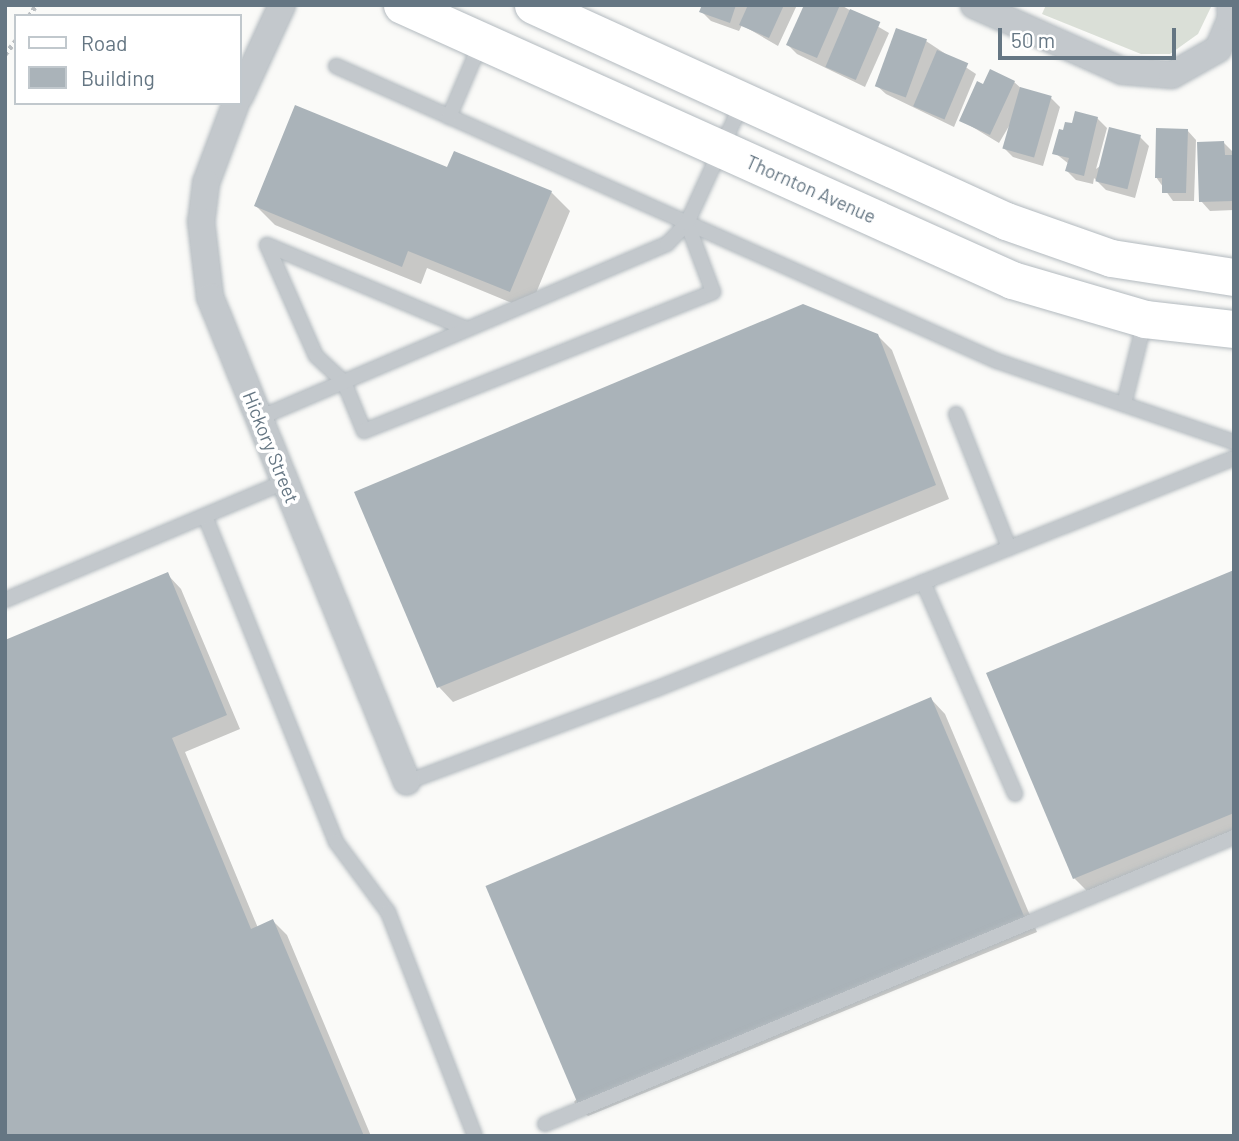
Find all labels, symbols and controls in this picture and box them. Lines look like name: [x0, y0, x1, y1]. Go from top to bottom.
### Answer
legend: [14, 14, 242, 105]
scale bar: [1001, 14, 1180, 58]
text: 50 m: [1011, 27, 1055, 52]
text: Road: [81, 30, 127, 55]
text: Building: [81, 65, 155, 90]
street label: Thornton Avenue: [742, 150, 880, 228]
street label: Hickory Street: [238, 388, 304, 506]

